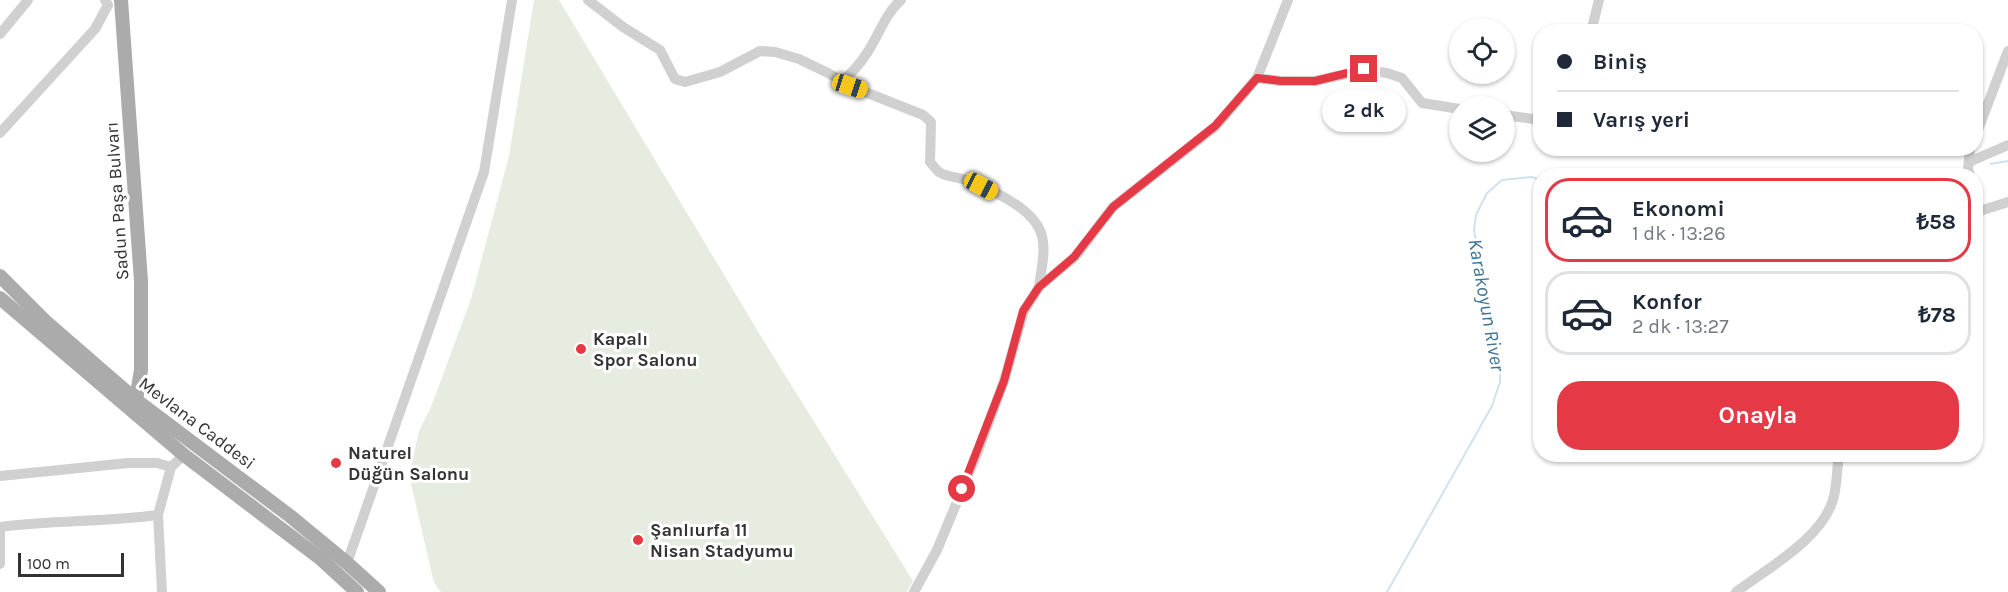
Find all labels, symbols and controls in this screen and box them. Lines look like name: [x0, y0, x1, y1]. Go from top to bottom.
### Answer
map controls: [1449, 18, 1515, 162]
button: locate: [1449, 18, 1515, 84]
text: Biniş: [1593, 49, 1647, 75]
route end: [1350, 55, 1377, 82]
car: [830, 72, 870, 100]
callout: 2 dk: [1322, 90, 1406, 132]
button: layers: [1449, 96, 1515, 162]
text: 2 dk: [1343, 99, 1385, 122]
text: Varış yeri: [1593, 107, 1690, 133]
street label: Sadun Paşa Bulvarı: [100, 121, 134, 281]
car: [961, 170, 1001, 202]
icon: car: [1560, 193, 1614, 247]
text: Ekonomi: [1632, 196, 1725, 222]
text: ₺58: [1916, 209, 1956, 235]
text: 1 dk · 13:26: [1632, 222, 1726, 245]
water label: Karakoyun River: [1464, 237, 1510, 374]
icon: car: [1560, 286, 1614, 340]
text: Konfor: [1632, 289, 1702, 315]
text: ₺78: [1918, 302, 1956, 328]
text: 2 dk · 13:27: [1632, 315, 1729, 338]
place label: Kapalı Spor Salonu: [593, 328, 697, 371]
marker: Kapalı Spor Salonu: [574, 342, 588, 356]
street label: Mevlana Caddesi: [135, 372, 259, 474]
button: Onayla: [1557, 381, 1959, 450]
place label: Naturel Düğün Salonu: [348, 442, 469, 485]
marker: Naturel Düğün Salonu: [329, 456, 343, 470]
route start: [948, 475, 975, 502]
place label: Şanlıurfa 11 Nisan Stadyumu: [650, 519, 793, 562]
marker: Şanlıurfa 11 Nisan Stadyumu: [631, 533, 645, 547]
scale bar: [18, 550, 124, 578]
text: 100 m: [27, 554, 70, 573]

